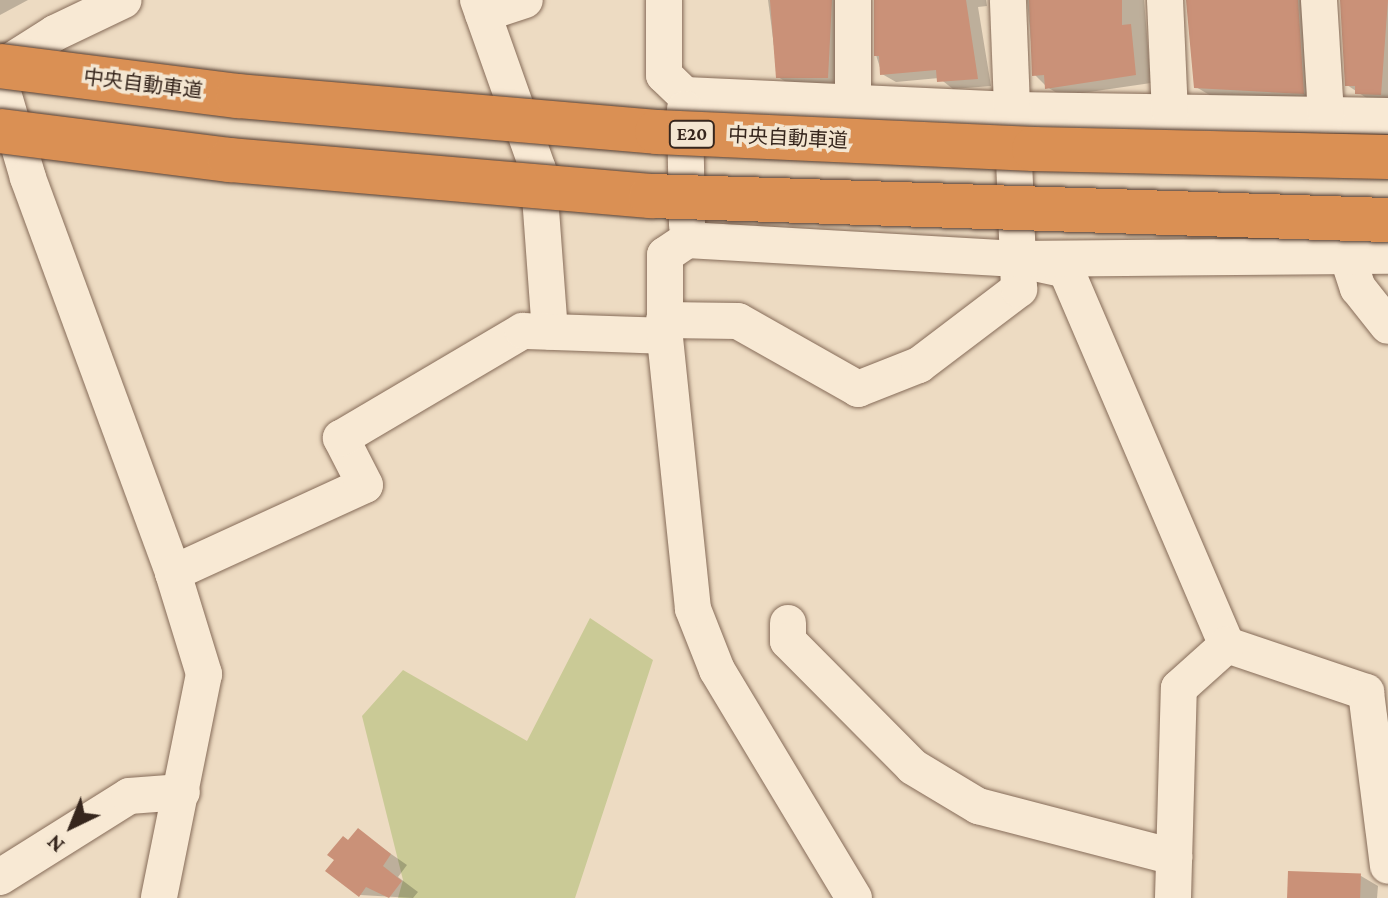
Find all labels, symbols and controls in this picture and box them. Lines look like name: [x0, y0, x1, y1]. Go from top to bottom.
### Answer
street label: 中央自動車道: [82, 65, 204, 103]
road number: E20: [668, 120, 716, 148]
street label: 中央自動車道: [727, 123, 849, 153]
north arrow: [32, 786, 112, 866]
text: N: [41, 830, 69, 858]

